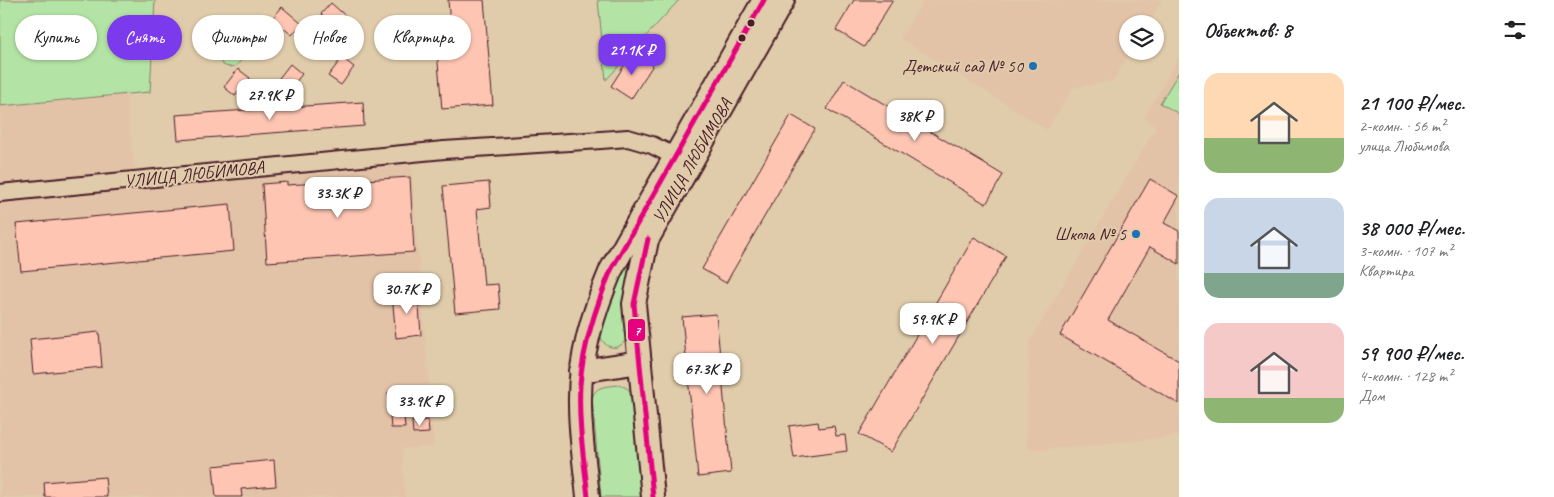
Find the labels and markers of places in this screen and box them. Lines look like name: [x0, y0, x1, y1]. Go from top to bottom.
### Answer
unlabelled marker: [746, 18, 756, 28]
unlabelled marker: [737, 33, 747, 43]
pin: 21.1K ₽: [586, 34, 678, 76]
place label: Детский сад № 50: [903, 55, 1025, 77]
marker: Детский сад № 50: [1027, 60, 1039, 72]
pin: 27.9K ₽: [224, 78, 316, 121]
pin: 38K ₽: [880, 100, 950, 142]
pin: 33.3K ₽: [292, 176, 384, 219]
place label: Школа № 5: [1055, 223, 1127, 245]
marker: Школа № 5: [1130, 228, 1142, 240]
pin: 30.7K ₽: [361, 272, 453, 315]
pin: 59.9K ₽: [887, 302, 979, 345]
pin: 67.3K ₽: [661, 352, 753, 395]
pin: 33.9K ₽: [374, 384, 466, 427]

